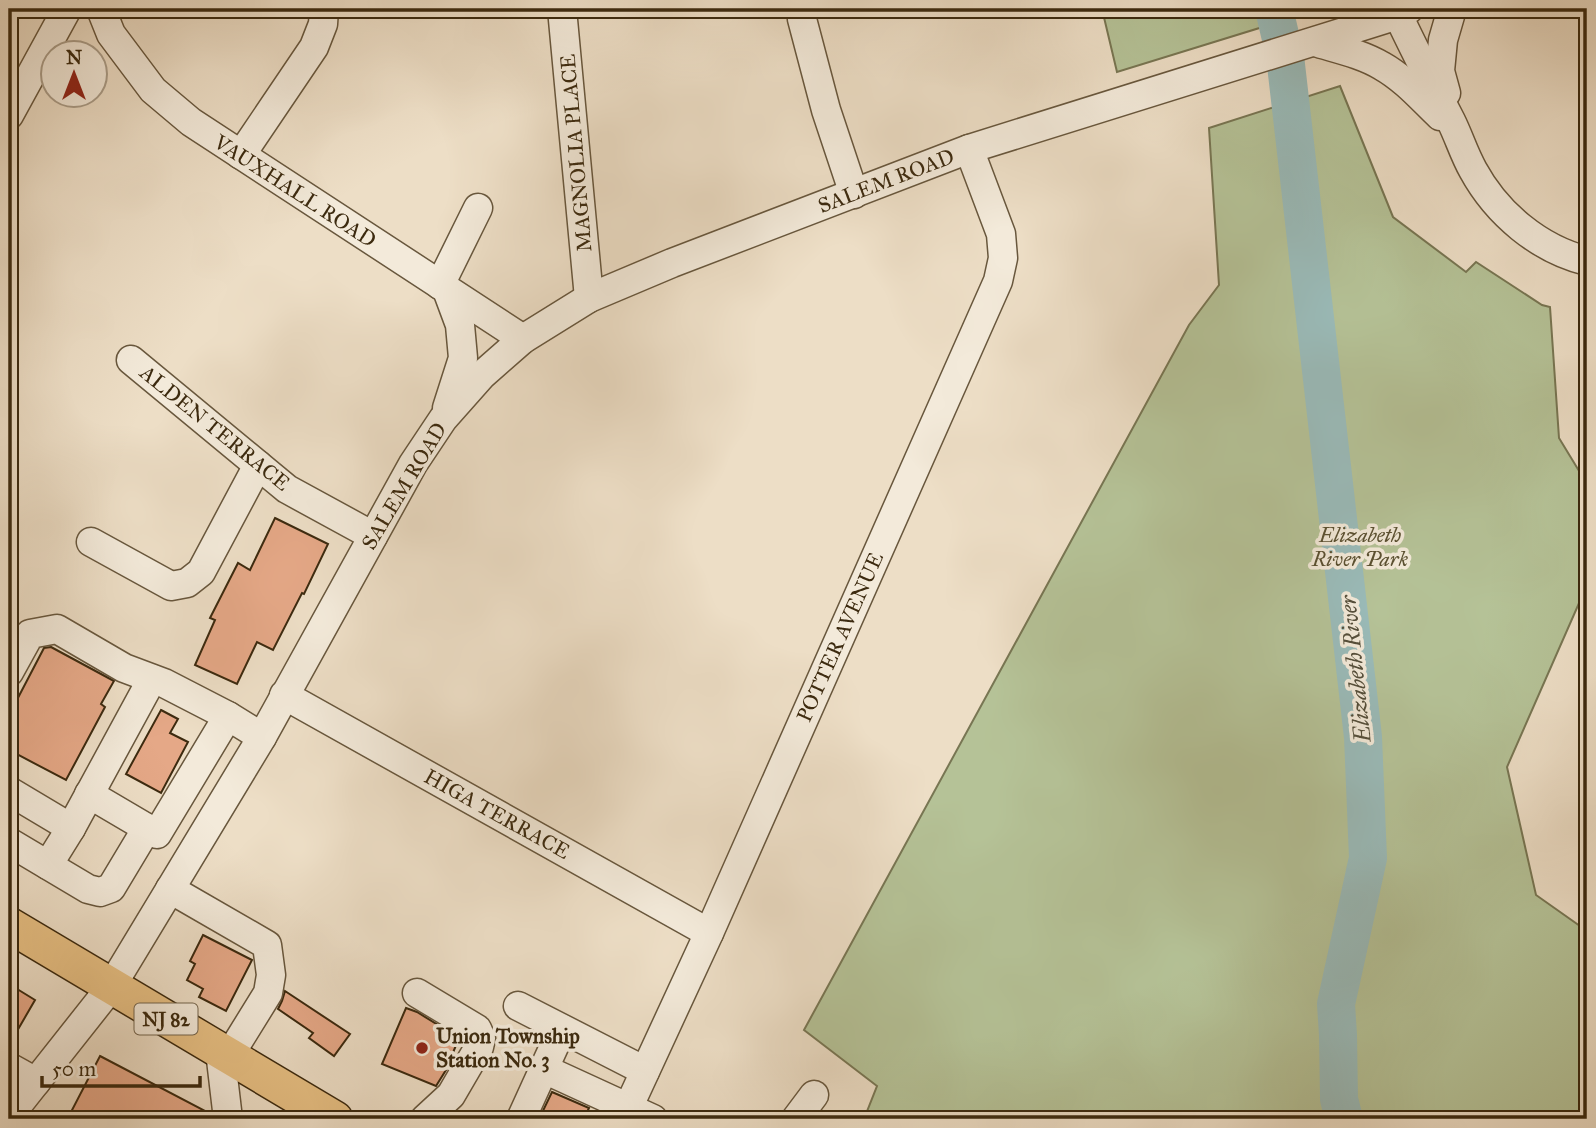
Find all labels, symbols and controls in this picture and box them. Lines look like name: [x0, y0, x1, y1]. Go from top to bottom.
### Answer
north arrow: [38, 38, 108, 108]
text: N: [66, 46, 82, 69]
street label: MAGNOLIA PLACE: [554, 53, 598, 253]
street label: VAUXHALL ROAD: [208, 128, 381, 253]
street label: SALEM ROAD: [814, 143, 958, 219]
street label: ALDEN TERRACE: [134, 359, 295, 496]
street label: SALEM ROAD: [356, 418, 452, 554]
park label: Elizabeth River Park: [1311, 522, 1409, 572]
street label: POTTER AVENUE: [791, 548, 889, 726]
water label: Elizabeth River: [1333, 593, 1377, 745]
street label: HIGA TERRACE: [419, 763, 575, 865]
road number: NJ 82: [134, 1004, 198, 1035]
place label: Union Township Station No. 3: [436, 1023, 580, 1073]
marker: Union Township Station No. 3: [414, 1040, 430, 1056]
scale bar: [42, 1044, 200, 1088]
text: 50 m: [52, 1056, 97, 1082]

